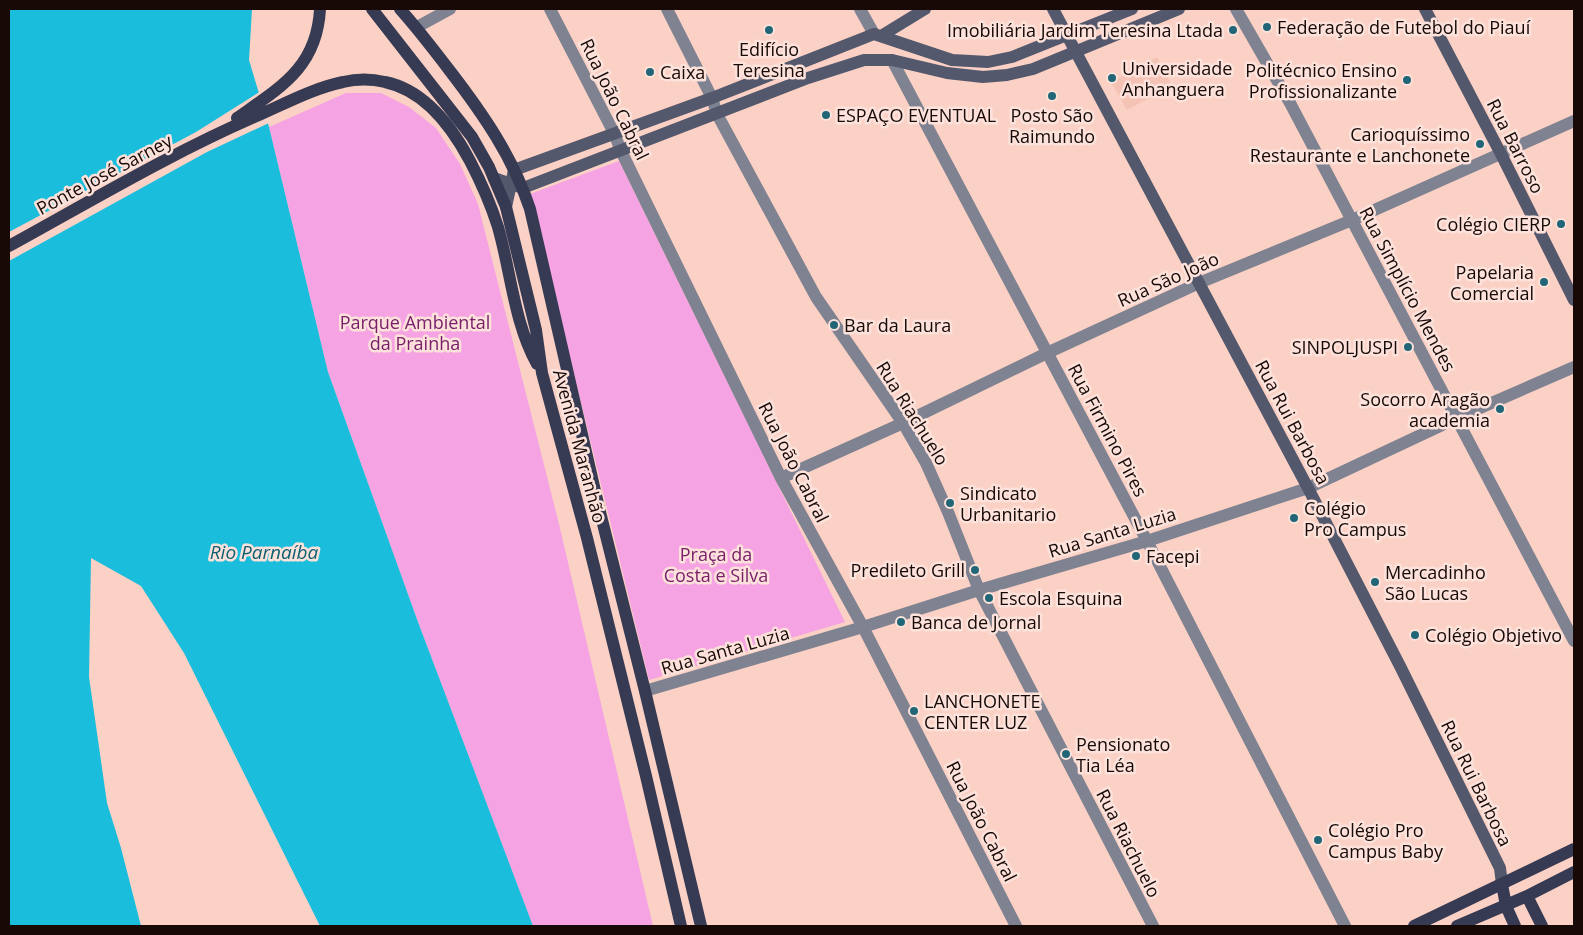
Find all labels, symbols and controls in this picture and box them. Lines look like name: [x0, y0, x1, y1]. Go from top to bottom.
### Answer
place label: Federação de Futebol do Piauí: [1277, 15, 1531, 39]
place label: Imobiliária Jardim Teresina Ltada: [947, 18, 1223, 42]
marker: Federação de Futebol do Piauí: [1261, 21, 1273, 33]
marker: Edifício Teresina: [763, 24, 775, 36]
marker: Imobiliária Jardim Teresina Ltada: [1227, 24, 1239, 36]
street label: Rua João Cabral: [575, 34, 655, 164]
place label: Edifício Teresina: [733, 37, 805, 82]
place label: Universidade Anhanguera: [1122, 56, 1232, 101]
place label: Politécnico Ensino Profissionalizante: [1245, 58, 1397, 103]
place label: Caixa: [660, 60, 705, 84]
marker: Caixa: [644, 66, 656, 78]
marker: Universidade Anhanguera: [1106, 72, 1118, 84]
marker: Politécnico Ensino Profissionalizante: [1401, 74, 1413, 86]
marker: Posto São Raimundo: [1046, 90, 1058, 102]
street label: Rua Barroso: [1482, 94, 1550, 198]
place label: ESPAÇO EVENTUAL: [836, 103, 996, 127]
place label: Posto São Raimundo: [1009, 103, 1095, 148]
marker: ESPAÇO EVENTUAL: [820, 109, 832, 121]
place label: Carioquíssimo Restaurante e Lanchonete: [1250, 122, 1470, 167]
street label: Ponte José Sarney: [32, 128, 177, 220]
marker: Carioquíssimo Restaurante e Lanchonete: [1474, 138, 1486, 150]
street label: Rua Simplício Mendes: [1354, 202, 1462, 376]
place label: Colégio CIERP: [1436, 212, 1551, 236]
marker: Colégio CIERP: [1555, 218, 1567, 230]
street label: Rua São João: [1113, 246, 1223, 312]
place label: Papelaria Comercial: [1450, 260, 1534, 305]
marker: Papelaria Comercial: [1538, 276, 1550, 288]
park label: Parque Ambiental da Prainha: [340, 310, 490, 355]
place label: Bar da Laura: [844, 313, 951, 337]
marker: Bar da Laura: [828, 319, 840, 331]
place label: SINPOLJUSPI: [1292, 335, 1398, 359]
marker: SINPOLJUSPI: [1402, 341, 1414, 353]
street label: Rua Riachuelo: [871, 356, 955, 470]
street label: Rua Rui Barbosa: [1250, 356, 1336, 488]
street label: Rua Firmino Pires: [1063, 359, 1153, 501]
street label: Avenida Maranhão: [548, 366, 612, 526]
place label: Socorro Aragão academia: [1360, 387, 1490, 432]
street label: Rua João Cabral: [753, 398, 835, 526]
marker: Socorro Aragão academia: [1494, 403, 1506, 415]
place label: Sindicato Urbanitario: [960, 481, 1056, 526]
place label: Colégio Pro Campus: [1304, 496, 1406, 541]
marker: Sindicato Urbanitario: [944, 497, 956, 509]
street label: Rua Santa Luzia: [1045, 501, 1179, 563]
marker: Colégio Pro Campus: [1288, 512, 1300, 524]
water label: Rio Parnaíba: [210, 539, 319, 565]
park label: Praça da Costa e Silva: [664, 542, 768, 587]
place label: Facepi: [1146, 544, 1200, 568]
marker: Facepi: [1130, 550, 1142, 562]
place label: Predileto Grill: [851, 558, 965, 582]
place label: Mercadinho São Lucas: [1385, 560, 1486, 605]
marker: Predileto Grill: [969, 564, 981, 576]
marker: Mercadinho São Lucas: [1369, 576, 1381, 588]
place label: Escola Esquina: [999, 586, 1122, 610]
marker: Escola Esquina: [983, 592, 995, 604]
place label: Banca de Jornal: [911, 610, 1041, 634]
marker: Banca de Jornal: [895, 616, 907, 628]
street label: Rua Santa Luzia: [658, 620, 792, 680]
place label: Colégio Objetivo: [1425, 623, 1562, 647]
marker: Colégio Objetivo: [1409, 629, 1421, 641]
place label: LANCHONETE CENTER LUZ: [924, 689, 1040, 734]
marker: LANCHONETE CENTER LUZ: [908, 705, 920, 717]
street label: Rua Rui Barbosa: [1436, 716, 1518, 850]
place label: Pensionato Tia Léa: [1076, 732, 1170, 777]
marker: Pensionato Tia Léa: [1060, 748, 1072, 760]
street label: Rua João Cabral: [941, 757, 1023, 885]
street label: Rua Riachuelo: [1091, 785, 1167, 901]
place label: Colégio Pro Campus Baby: [1328, 818, 1444, 863]
marker: Colégio Pro Campus Baby: [1312, 834, 1324, 846]

